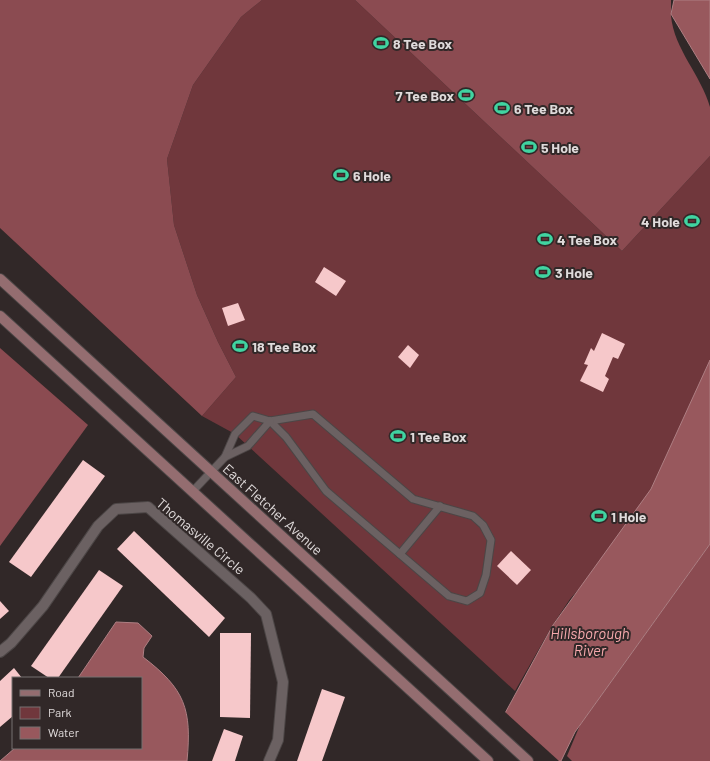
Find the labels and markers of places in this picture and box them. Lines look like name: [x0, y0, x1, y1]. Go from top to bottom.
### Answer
sports icon: 8 Tee Box: [372, 34, 390, 52]
place label: 8 Tee Box: [393, 35, 453, 52]
sports icon: 7 Tee Box: [457, 86, 475, 104]
place label: 7 Tee Box: [396, 87, 454, 104]
sports icon: 6 Tee Box: [493, 99, 511, 117]
place label: 6 Tee Box: [514, 100, 574, 117]
sports icon: 5 Hole: [520, 138, 538, 156]
place label: 5 Hole: [541, 139, 579, 156]
sports icon: 6 Hole: [332, 166, 350, 184]
place label: 6 Hole: [353, 167, 391, 184]
sports icon: 4 Hole: [683, 212, 701, 230]
place label: 4 Hole: [641, 213, 680, 230]
sports icon: 4 Tee Box: [536, 230, 554, 248]
place label: 4 Tee Box: [557, 231, 617, 248]
sports icon: 3 Hole: [534, 263, 552, 281]
place label: 3 Hole: [555, 264, 593, 281]
sports icon: 18 Tee Box: [231, 337, 249, 355]
place label: 18 Tee Box: [252, 338, 317, 355]
sports icon: 1 Tee Box: [389, 427, 407, 445]
place label: 1 Tee Box: [410, 428, 467, 445]
sports icon: 1 Hole: [590, 507, 608, 525]
place label: 1 Hole: [611, 508, 647, 525]

